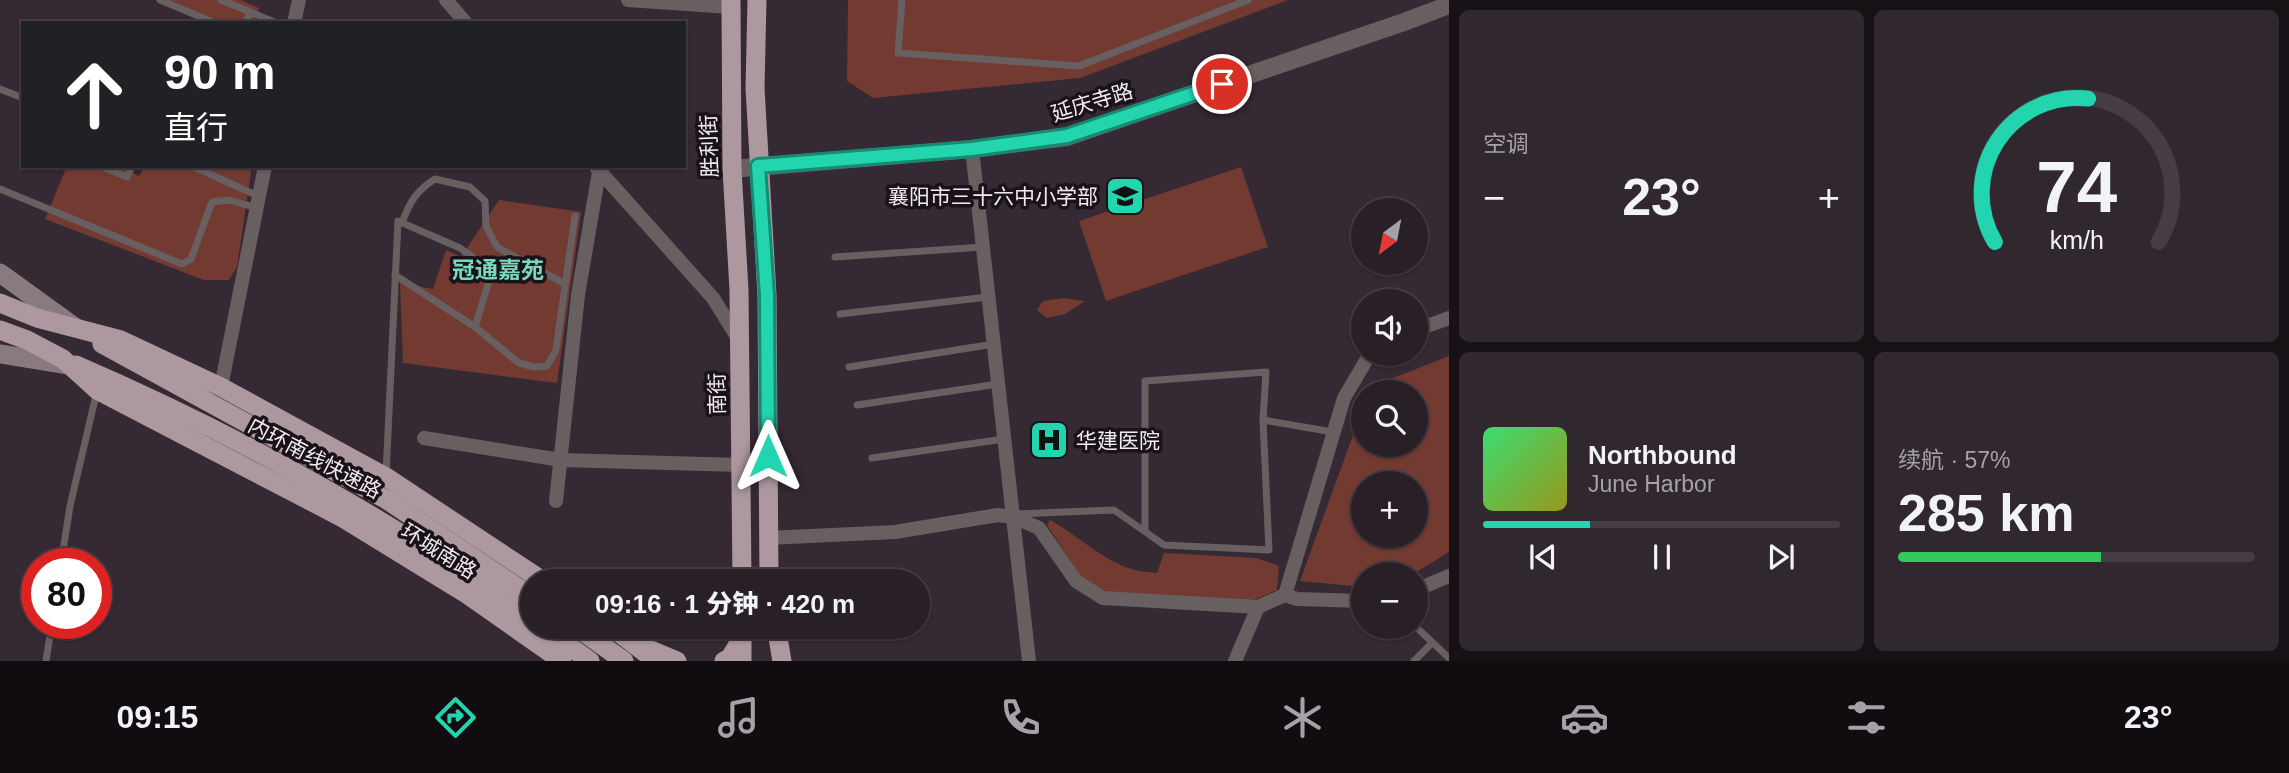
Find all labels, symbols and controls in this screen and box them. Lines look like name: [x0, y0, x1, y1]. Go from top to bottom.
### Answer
text: 90 m: [164, 45, 276, 99]
icon: ahead: [49, 49, 140, 140]
pin: [1192, 54, 1252, 114]
icon: arrive: [1203, 65, 1241, 103]
street label: 延庆寺路: [1048, 79, 1136, 125]
text: 直行: [164, 110, 228, 146]
street label: 胜利街: [696, 114, 722, 178]
text: 空调: [1483, 131, 1529, 157]
text: 74: [2036, 146, 2117, 227]
text: 23°: [1622, 168, 1701, 226]
school or university icon: 襄阳市三十六中小学部: [1104, 175, 1146, 217]
text: −: [1483, 177, 1505, 219]
text: +: [1818, 177, 1840, 219]
place label: 襄阳市三十六中小学部: [888, 185, 1098, 208]
north arrow: [1351, 198, 1428, 275]
map controls: [1351, 198, 1428, 639]
text: km/h: [2049, 226, 2104, 254]
district label: 冠通嘉苑: [452, 257, 544, 283]
button: sound: [1351, 289, 1428, 366]
street label: 南街: [705, 373, 729, 415]
button: search: [1351, 380, 1428, 457]
street label: 内环南线快速路: [245, 413, 385, 503]
position arrow: [731, 419, 805, 493]
hospital icon: 华建医院: [1028, 419, 1070, 461]
place label: 华建医院: [1076, 429, 1160, 452]
text: Northbound: [1588, 440, 1737, 470]
text: 续航 · 57%: [1898, 447, 2010, 473]
button: +: [1351, 471, 1428, 548]
text: June Harbor: [1588, 471, 1715, 497]
text: 285 km: [1898, 484, 2074, 542]
street label: 环城南路: [397, 519, 481, 583]
icon: previous: [1524, 538, 1562, 576]
icon: pause: [1643, 538, 1681, 576]
icon: next: [1762, 538, 1800, 576]
speed limit sign: 80: [21, 548, 112, 639]
button: −: [1351, 562, 1428, 639]
text: 09:16 · 1 分钟 · 420 m: [595, 589, 855, 619]
icon: directions: [431, 693, 480, 742]
icon: music: [714, 693, 763, 742]
icon: phone: [996, 693, 1045, 742]
icon: climate: [1278, 693, 1327, 742]
icon: car: [1560, 693, 1609, 742]
icon: filters: [1842, 693, 1891, 742]
text: 09:15: [117, 699, 198, 735]
text: 23°: [2124, 699, 2172, 735]

